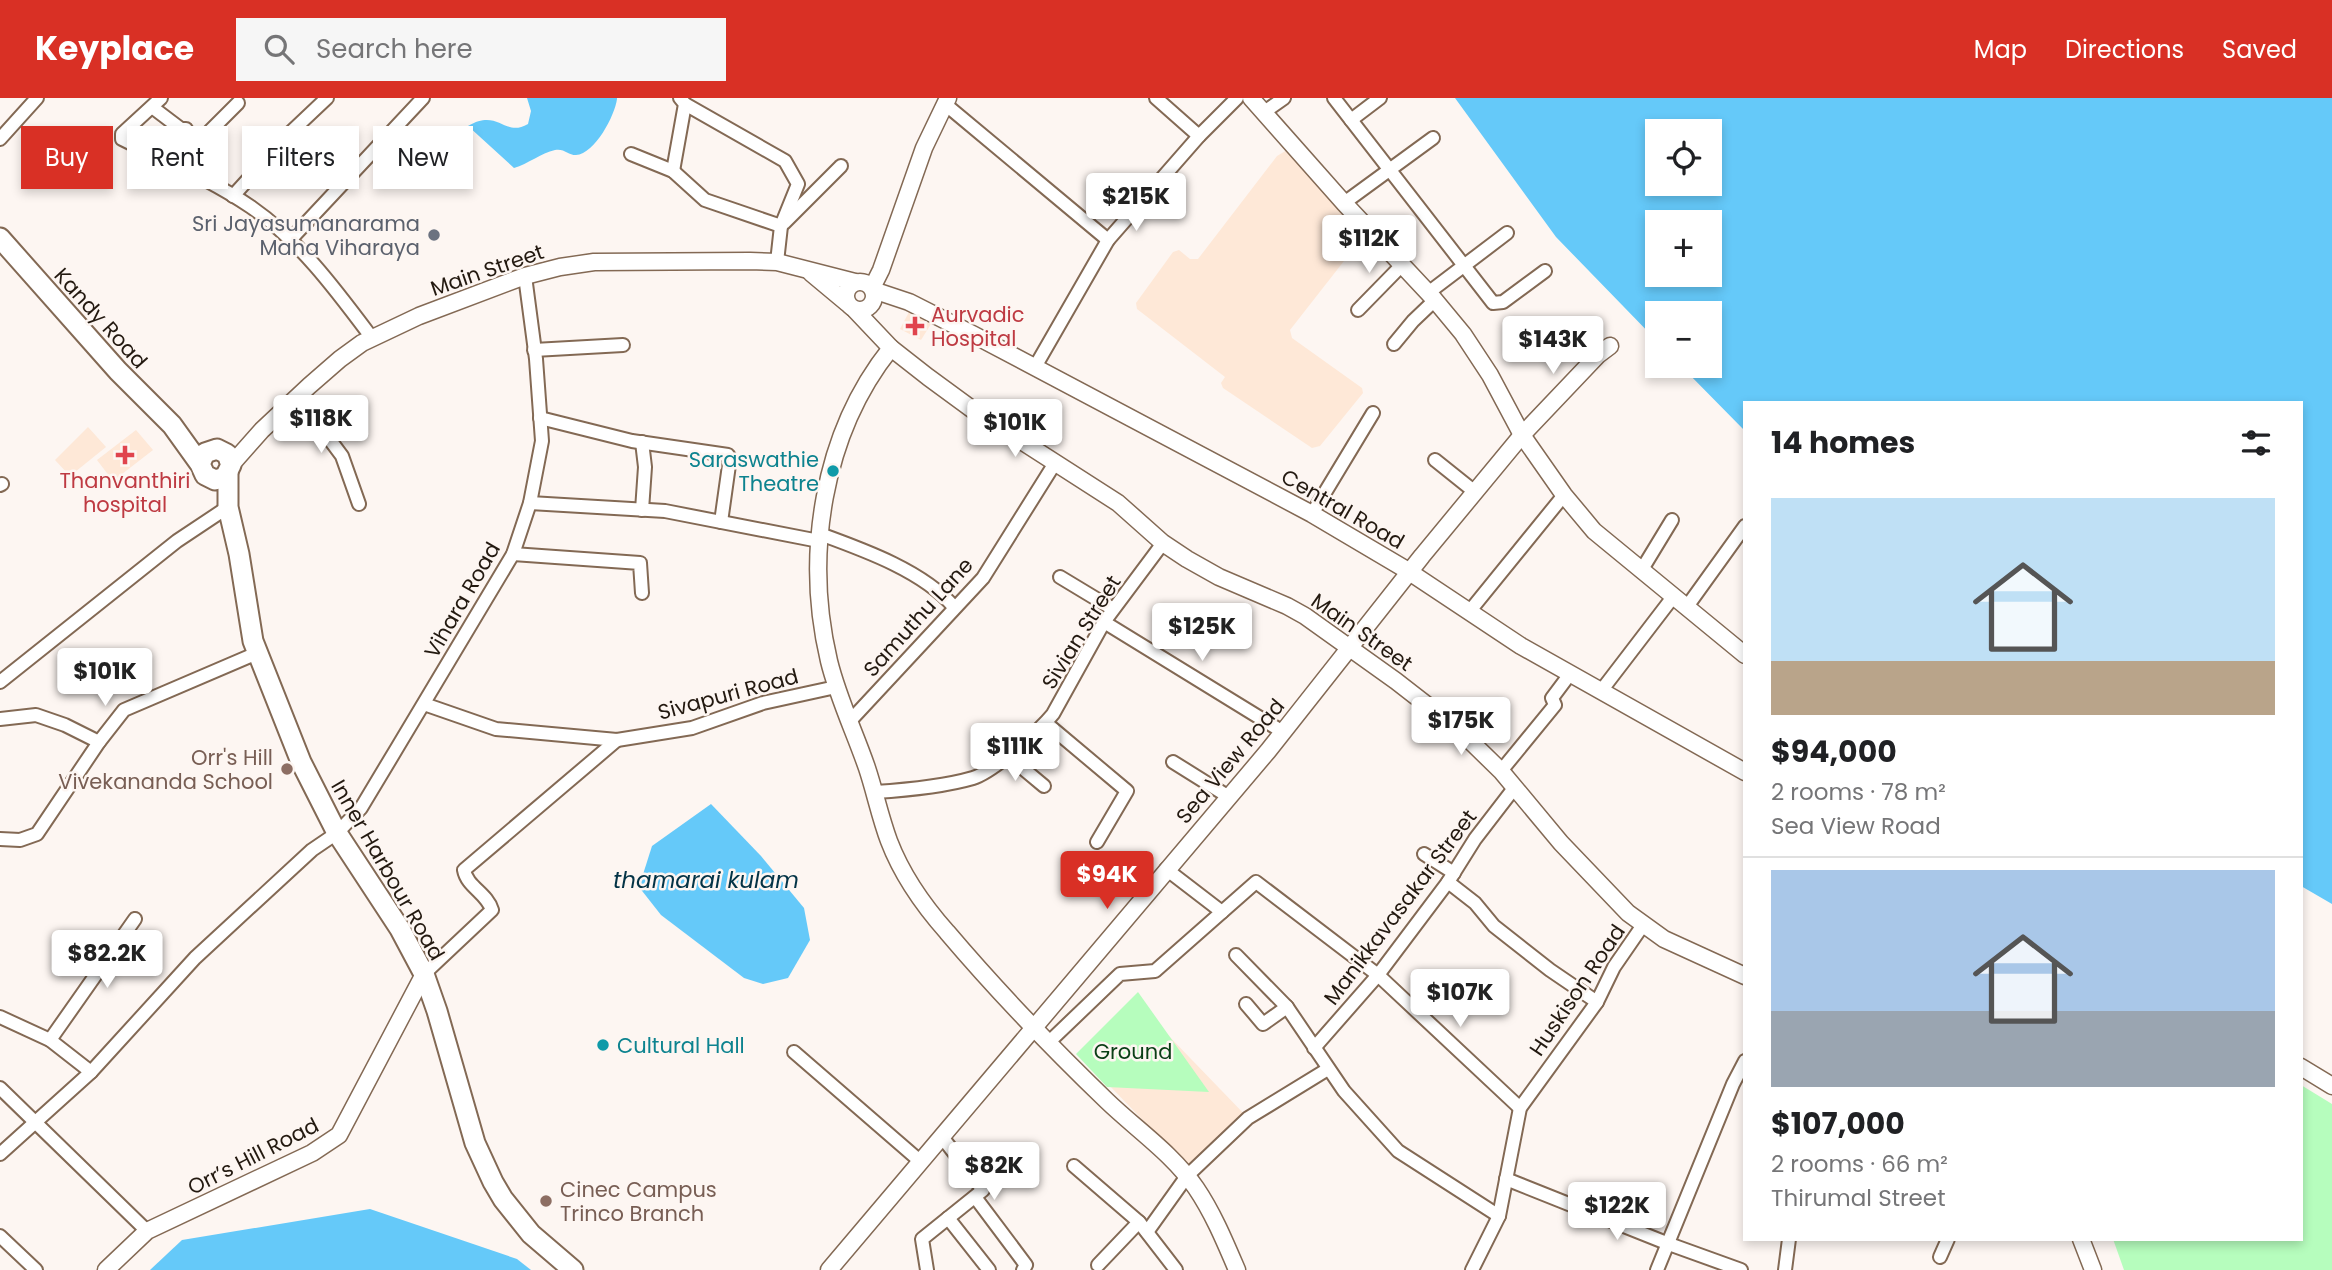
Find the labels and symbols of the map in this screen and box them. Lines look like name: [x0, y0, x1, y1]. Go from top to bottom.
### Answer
pin: $215K: [1087, 174, 1185, 233]
place label: Sri Jayasumanarama Maha Viharaya: [192, 209, 420, 262]
pin: $112K: [1320, 216, 1418, 275]
marker: Sri Jayasumanarama Maha Viharaya: [426, 227, 442, 243]
street label: Main Street: [427, 237, 547, 303]
street label: Kandy Road: [48, 261, 154, 375]
place label: Aurvadic Hospital: [931, 300, 1025, 353]
marker: Aurvadic Hospital: [905, 316, 925, 336]
pin: $143K: [1504, 316, 1602, 376]
pin: $118K: [272, 396, 370, 455]
pin: $101K: [966, 400, 1064, 459]
marker: Thanvanthiri hospital: [115, 445, 135, 465]
place label: Saraswathie Theatre: [689, 445, 819, 498]
street label: Central Road: [1276, 462, 1410, 556]
marker: Saraswathie Theatre: [825, 463, 841, 479]
place label: Thanvanthiri hospital: [59, 466, 191, 519]
street label: Vihara Road: [417, 537, 507, 663]
street label: Samuthu Lane: [857, 551, 979, 683]
street label: Sivian Street: [1034, 570, 1128, 694]
street label: Main Street: [1305, 586, 1419, 678]
pin: $125K: [1153, 603, 1251, 663]
pin: $101K: [56, 648, 154, 708]
street label: Sivapuri Road: [655, 661, 801, 727]
street label: Sea View Road: [1169, 692, 1291, 830]
pin: $175K: [1412, 698, 1510, 757]
pin: $111K: [966, 724, 1064, 783]
place label: Orr's Hill Vivekananda School: [58, 743, 273, 796]
marker: Orr's Hill Vivekananda School: [279, 761, 295, 777]
street label: Inner Harbour Road: [324, 774, 452, 966]
street label: Manikkavasakar Street: [1317, 803, 1483, 1011]
pin: $94K: [1066, 852, 1148, 911]
water label: thamarai kulam: [613, 864, 799, 896]
street label: Huskison Road: [1522, 918, 1632, 1062]
pin: $82.2K: [50, 930, 164, 990]
pin: $107K: [1411, 970, 1509, 1029]
place label: Cultural Hall: [617, 1031, 745, 1060]
marker: Cultural Hall: [595, 1037, 611, 1053]
park label: Ground: [1094, 1037, 1172, 1066]
street label: Orr’s Hill Road: [182, 1110, 324, 1202]
pin: $82K: [953, 1142, 1035, 1202]
place label: Cinec Campus Trinco Branch: [560, 1175, 717, 1228]
pin: $122K: [1568, 1182, 1666, 1242]
marker: Cinec Campus Trinco Branch: [538, 1193, 554, 1209]

